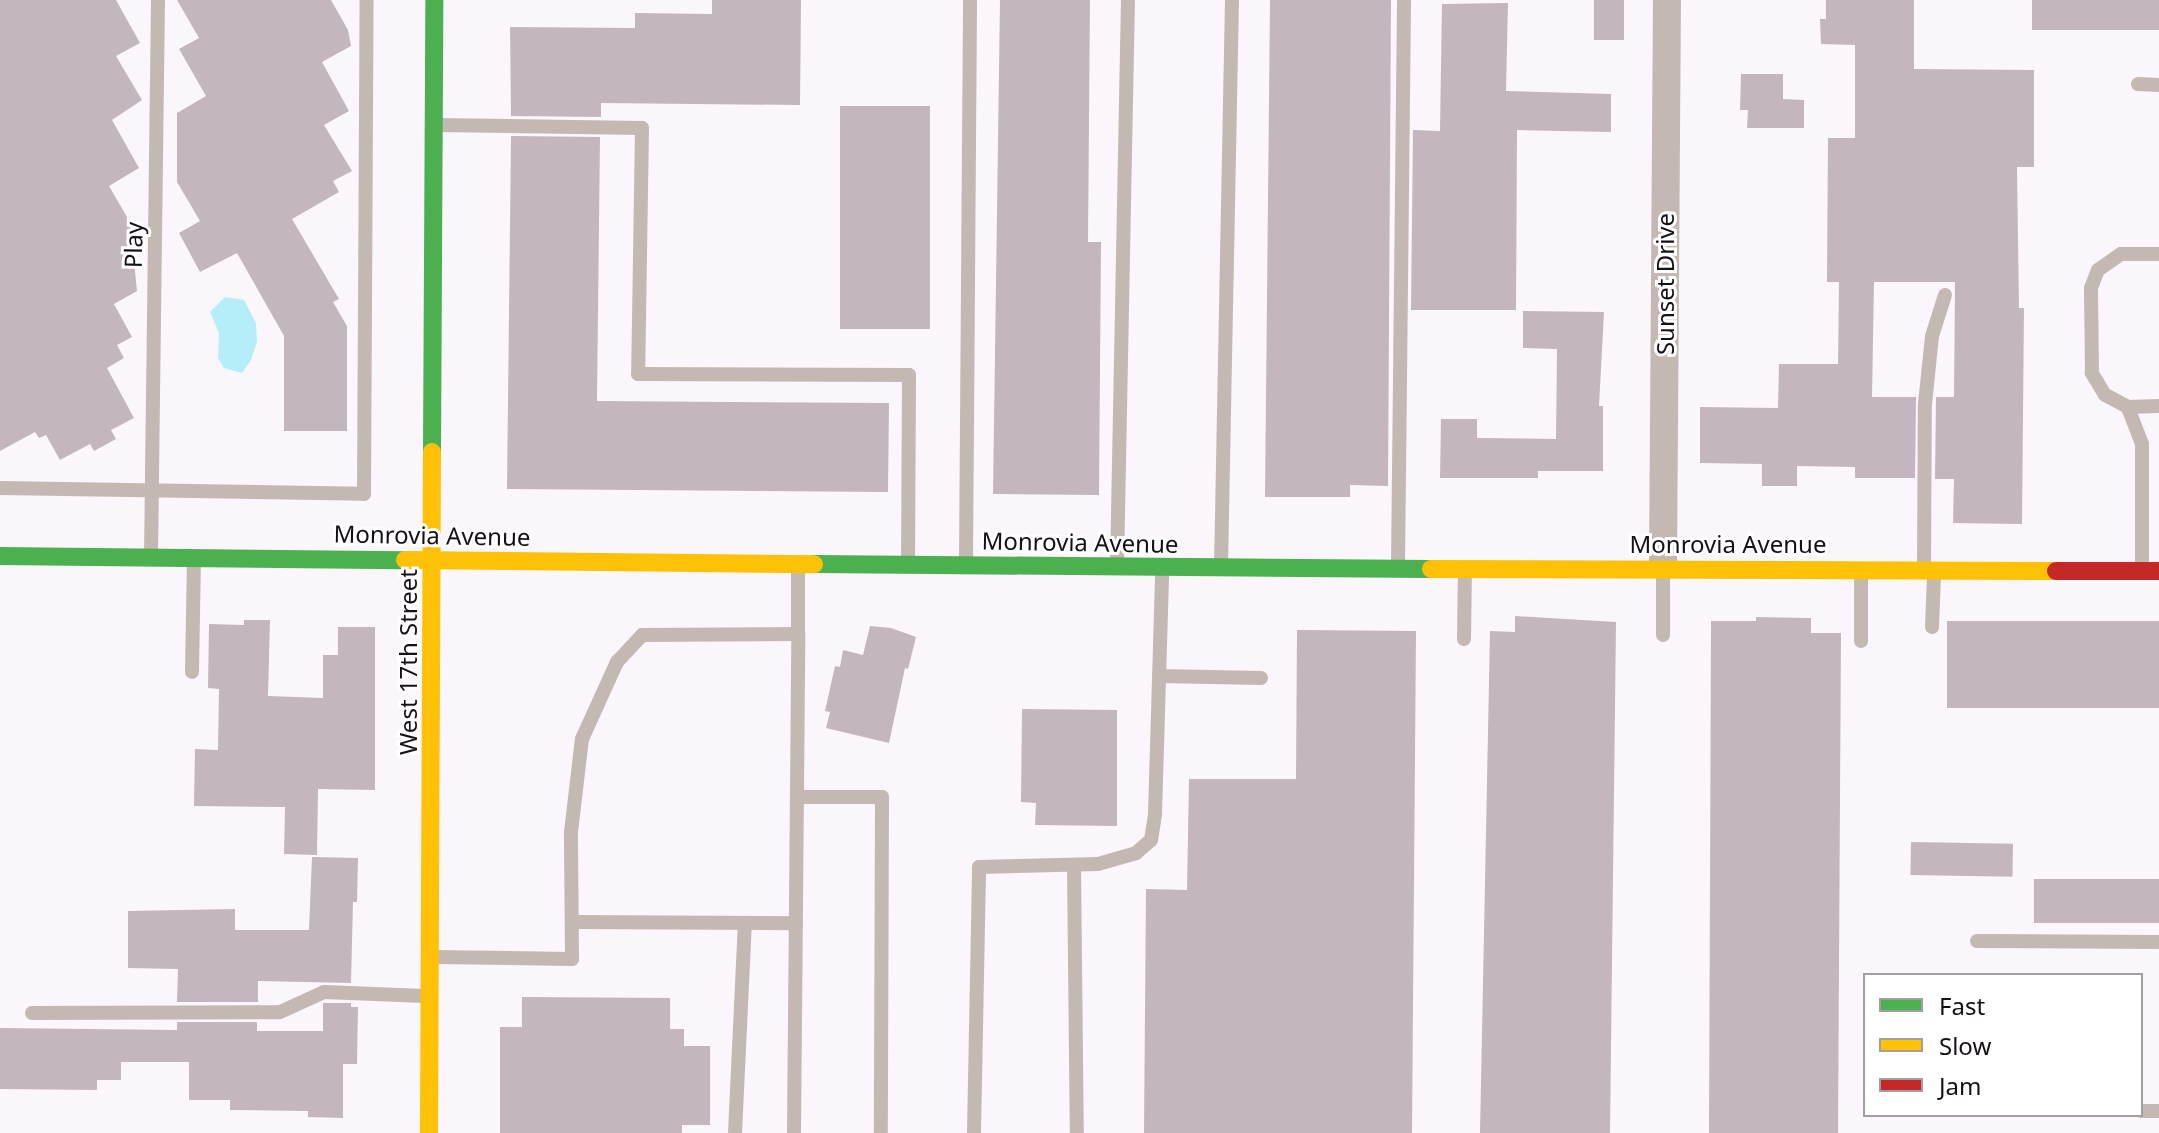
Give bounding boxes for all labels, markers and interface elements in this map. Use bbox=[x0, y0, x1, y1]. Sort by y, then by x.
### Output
street label: Sunset Drive bbox=[1651, 213, 1679, 355]
street label: Play bbox=[118, 222, 148, 268]
street label: Monrovia Avenue bbox=[333, 519, 531, 551]
street label: Monrovia Avenue bbox=[981, 526, 1179, 558]
street label: Monrovia Avenue bbox=[1630, 530, 1826, 558]
street label: West 17th Street bbox=[394, 569, 422, 755]
legend bbox=[1863, 973, 2143, 1117]
text: Fast bbox=[1939, 989, 1985, 1022]
text: Slow bbox=[1939, 1029, 1991, 1062]
text: Jam bbox=[1939, 1069, 1981, 1102]

